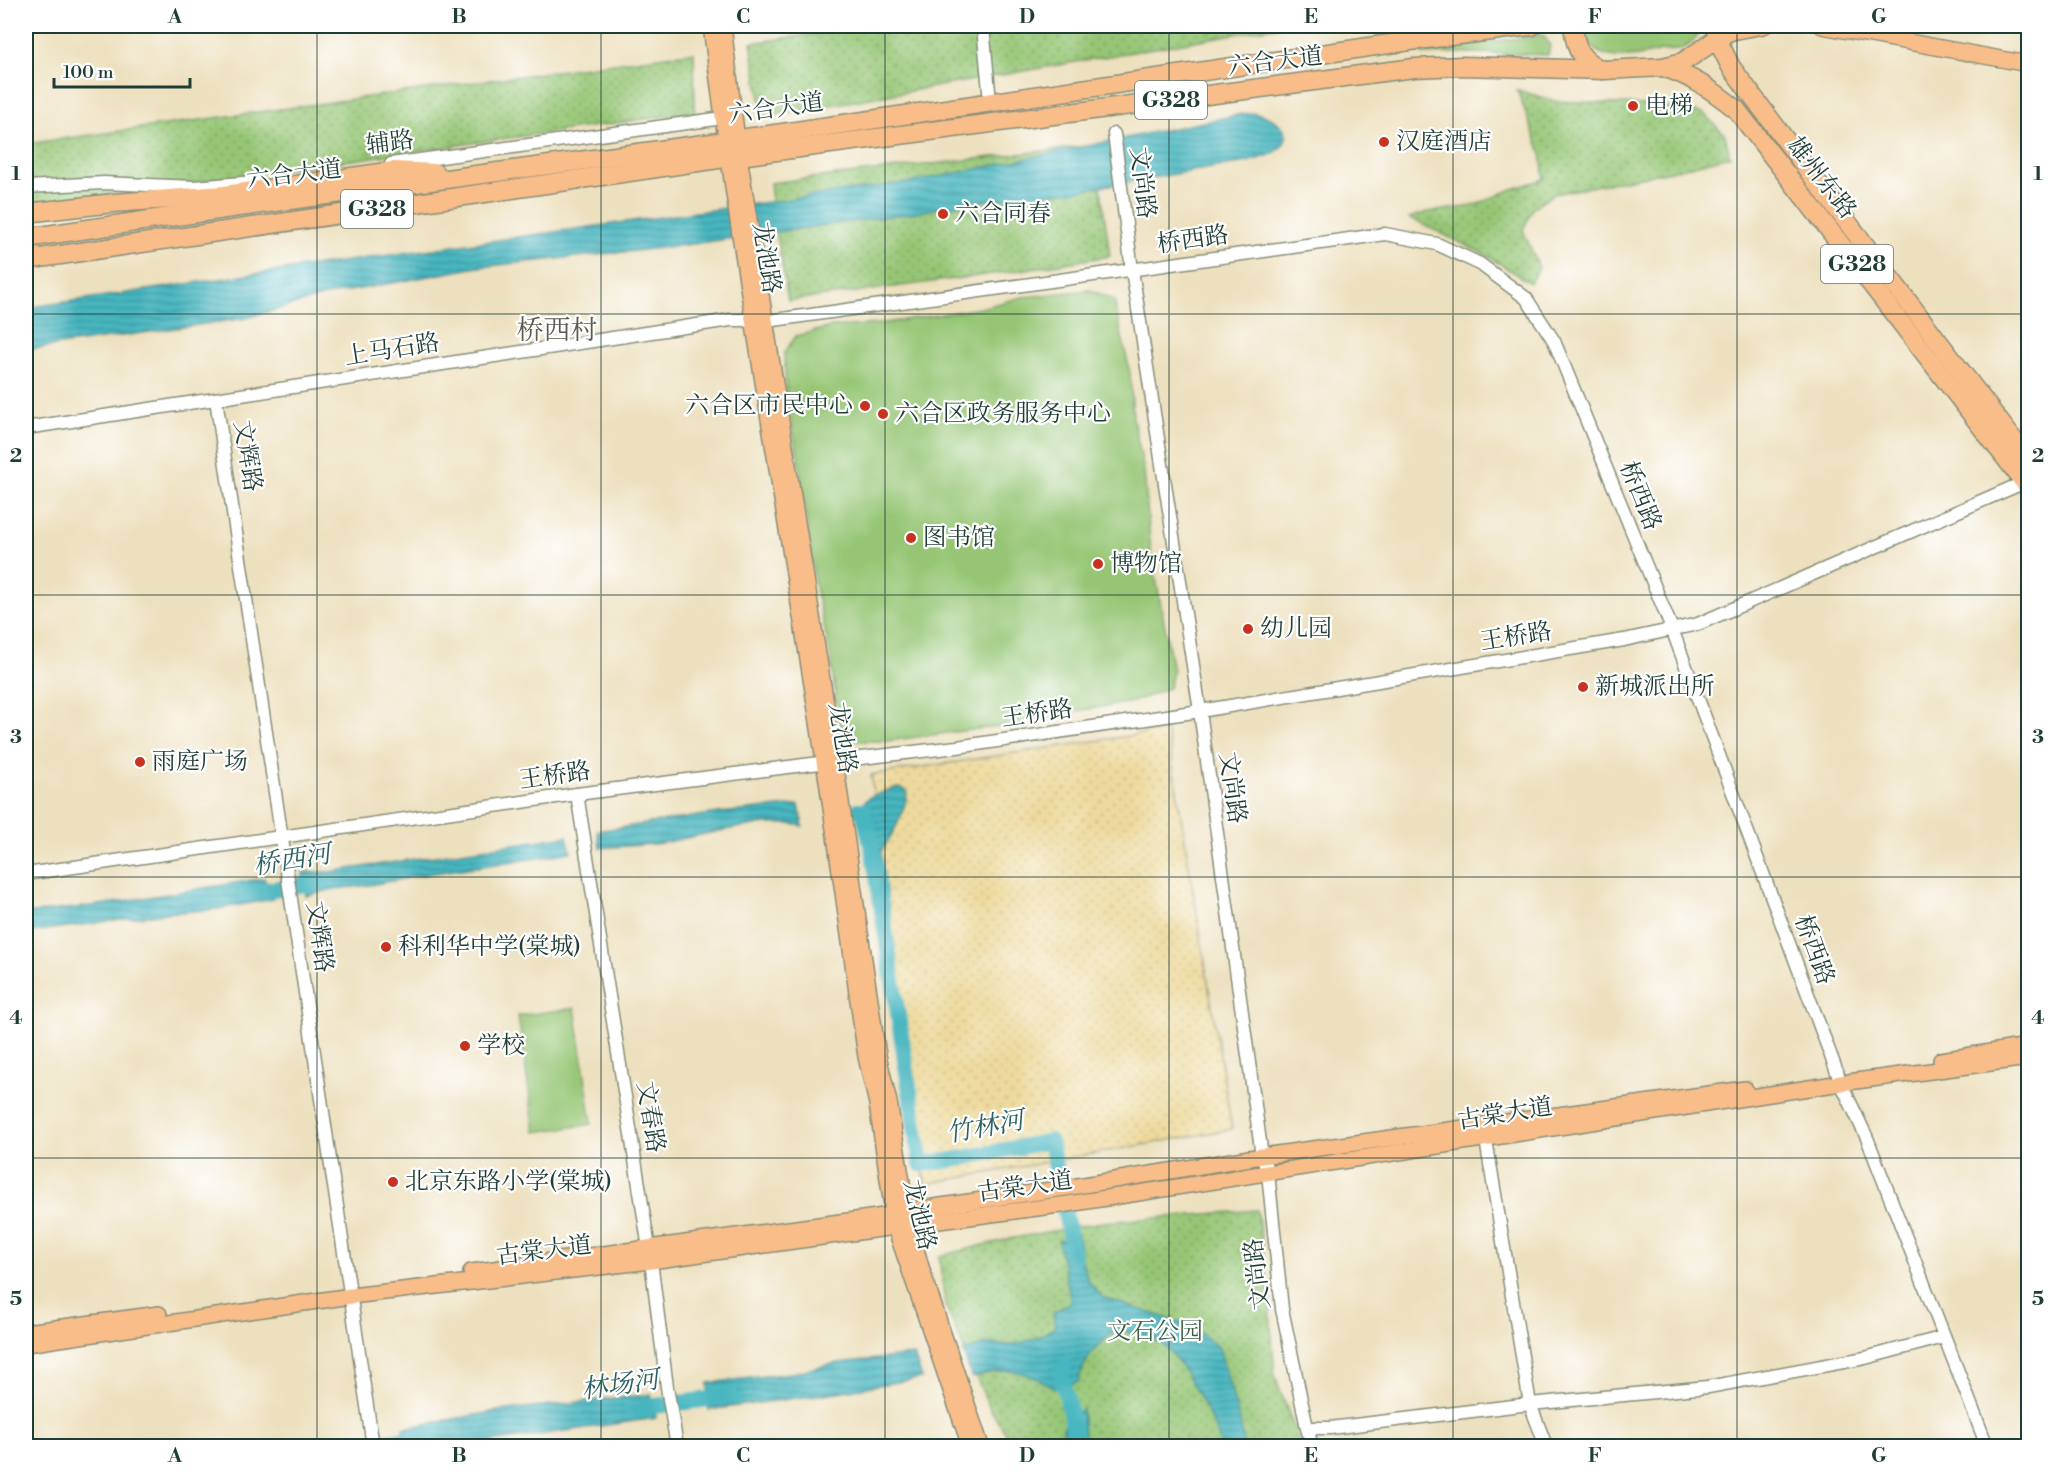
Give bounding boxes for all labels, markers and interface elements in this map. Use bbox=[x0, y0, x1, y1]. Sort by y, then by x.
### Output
text: A bbox=[167, 5, 183, 30]
text: B bbox=[451, 5, 467, 30]
text: C bbox=[736, 5, 750, 30]
text: D bbox=[1019, 5, 1035, 30]
text: E bbox=[1304, 5, 1318, 30]
text: F bbox=[1588, 5, 1602, 30]
text: G bbox=[1871, 5, 1887, 30]
street label: 六合大道 bbox=[1226, 41, 1324, 83]
scale bar bbox=[54, 51, 190, 89]
text: 100 m bbox=[63, 61, 114, 84]
road number: G328 bbox=[1135, 81, 1207, 119]
street label: 六合大道 bbox=[726, 87, 826, 131]
place label: 电梯 bbox=[1645, 91, 1693, 121]
marker: 电梯 bbox=[1626, 99, 1640, 113]
street label: 辅路 bbox=[364, 125, 416, 161]
place label: 汉庭酒店 bbox=[1396, 127, 1492, 157]
street label: 雄州东路 bbox=[1780, 131, 1862, 225]
marker: 汉庭酒店 bbox=[1377, 135, 1391, 149]
street label: 文尚路 bbox=[1123, 145, 1161, 221]
street label: 六合大道 bbox=[245, 154, 343, 196]
text: 1 bbox=[11, 162, 21, 187]
text: 1 bbox=[2033, 162, 2043, 187]
road number: G328 bbox=[341, 190, 413, 228]
place label: 六合同春 bbox=[955, 199, 1051, 229]
marker: 六合同春 bbox=[936, 207, 950, 221]
street label: 龙池路 bbox=[746, 220, 786, 296]
street label: 桥西路 bbox=[1155, 220, 1231, 260]
road number: G328 bbox=[1821, 245, 1893, 283]
district label: 桥西村 bbox=[517, 314, 598, 348]
street label: 上马石路 bbox=[342, 328, 442, 372]
place label: 六合区市民中心 bbox=[685, 391, 853, 421]
marker: 六合区市民中心 bbox=[858, 399, 872, 413]
place label: 六合区政务服务中心 bbox=[895, 399, 1111, 429]
marker: 六合区政务服务中心 bbox=[876, 407, 890, 421]
street label: 文辉路 bbox=[227, 418, 267, 494]
text: 2 bbox=[10, 444, 22, 469]
text: 2 bbox=[2032, 444, 2044, 469]
street label: 桥西路 bbox=[1613, 457, 1667, 535]
place label: 图书馆 bbox=[923, 523, 995, 553]
marker: 图书馆 bbox=[904, 531, 918, 545]
place label: 博物馆 bbox=[1110, 549, 1182, 579]
marker: 博物馆 bbox=[1091, 557, 1105, 571]
place label: 幼儿园 bbox=[1260, 614, 1332, 644]
street label: 王桥路 bbox=[1478, 617, 1554, 657]
marker: 幼儿园 bbox=[1241, 622, 1255, 636]
place label: 新城派出所 bbox=[1595, 672, 1715, 702]
marker: 新城派出所 bbox=[1576, 680, 1590, 694]
street label: 王桥路 bbox=[999, 694, 1075, 734]
street label: 龙池路 bbox=[822, 700, 862, 776]
text: 3 bbox=[10, 725, 22, 750]
text: 3 bbox=[2032, 725, 2044, 750]
place label: 雨庭广场 bbox=[152, 747, 248, 777]
street label: 文尚路 bbox=[1212, 750, 1252, 826]
marker: 雨庭广场 bbox=[133, 755, 147, 769]
street label: 王桥路 bbox=[517, 756, 593, 796]
water label: 桥西河 bbox=[251, 837, 337, 882]
street label: 文辉路 bbox=[299, 899, 339, 975]
street label: 桥西路 bbox=[1788, 911, 1840, 989]
place label: 科利华中学(棠城) bbox=[398, 932, 581, 962]
marker: 科利华中学(棠城) bbox=[379, 940, 393, 954]
text: 4 bbox=[9, 1006, 23, 1031]
text: 4 bbox=[2031, 1006, 2045, 1031]
place label: 学校 bbox=[477, 1031, 525, 1061]
marker: 学校 bbox=[458, 1039, 472, 1053]
street label: 文春路 bbox=[630, 1079, 670, 1155]
street label: 古棠大道 bbox=[1455, 1092, 1555, 1136]
water label: 竹林河 bbox=[944, 1104, 1030, 1150]
street label: 古棠大道 bbox=[975, 1165, 1075, 1209]
place label: 北京东路小学(棠城) bbox=[405, 1167, 612, 1197]
marker: 北京东路小学(棠城) bbox=[386, 1175, 400, 1189]
street label: 龙池路 bbox=[896, 1177, 942, 1253]
street label: 古棠大道 bbox=[495, 1230, 593, 1272]
street label: 文尚路 bbox=[1239, 1236, 1277, 1312]
text: 5 bbox=[10, 1287, 22, 1312]
text: 5 bbox=[2032, 1287, 2044, 1312]
park label: 文石公园 bbox=[1107, 1317, 1203, 1347]
water label: 林场河 bbox=[579, 1363, 665, 1406]
text: A bbox=[167, 1444, 183, 1469]
text: B bbox=[451, 1444, 467, 1469]
text: C bbox=[736, 1444, 750, 1469]
text: D bbox=[1019, 1444, 1035, 1469]
text: E bbox=[1304, 1444, 1318, 1469]
text: F bbox=[1588, 1444, 1602, 1469]
text: G bbox=[1871, 1444, 1887, 1469]

